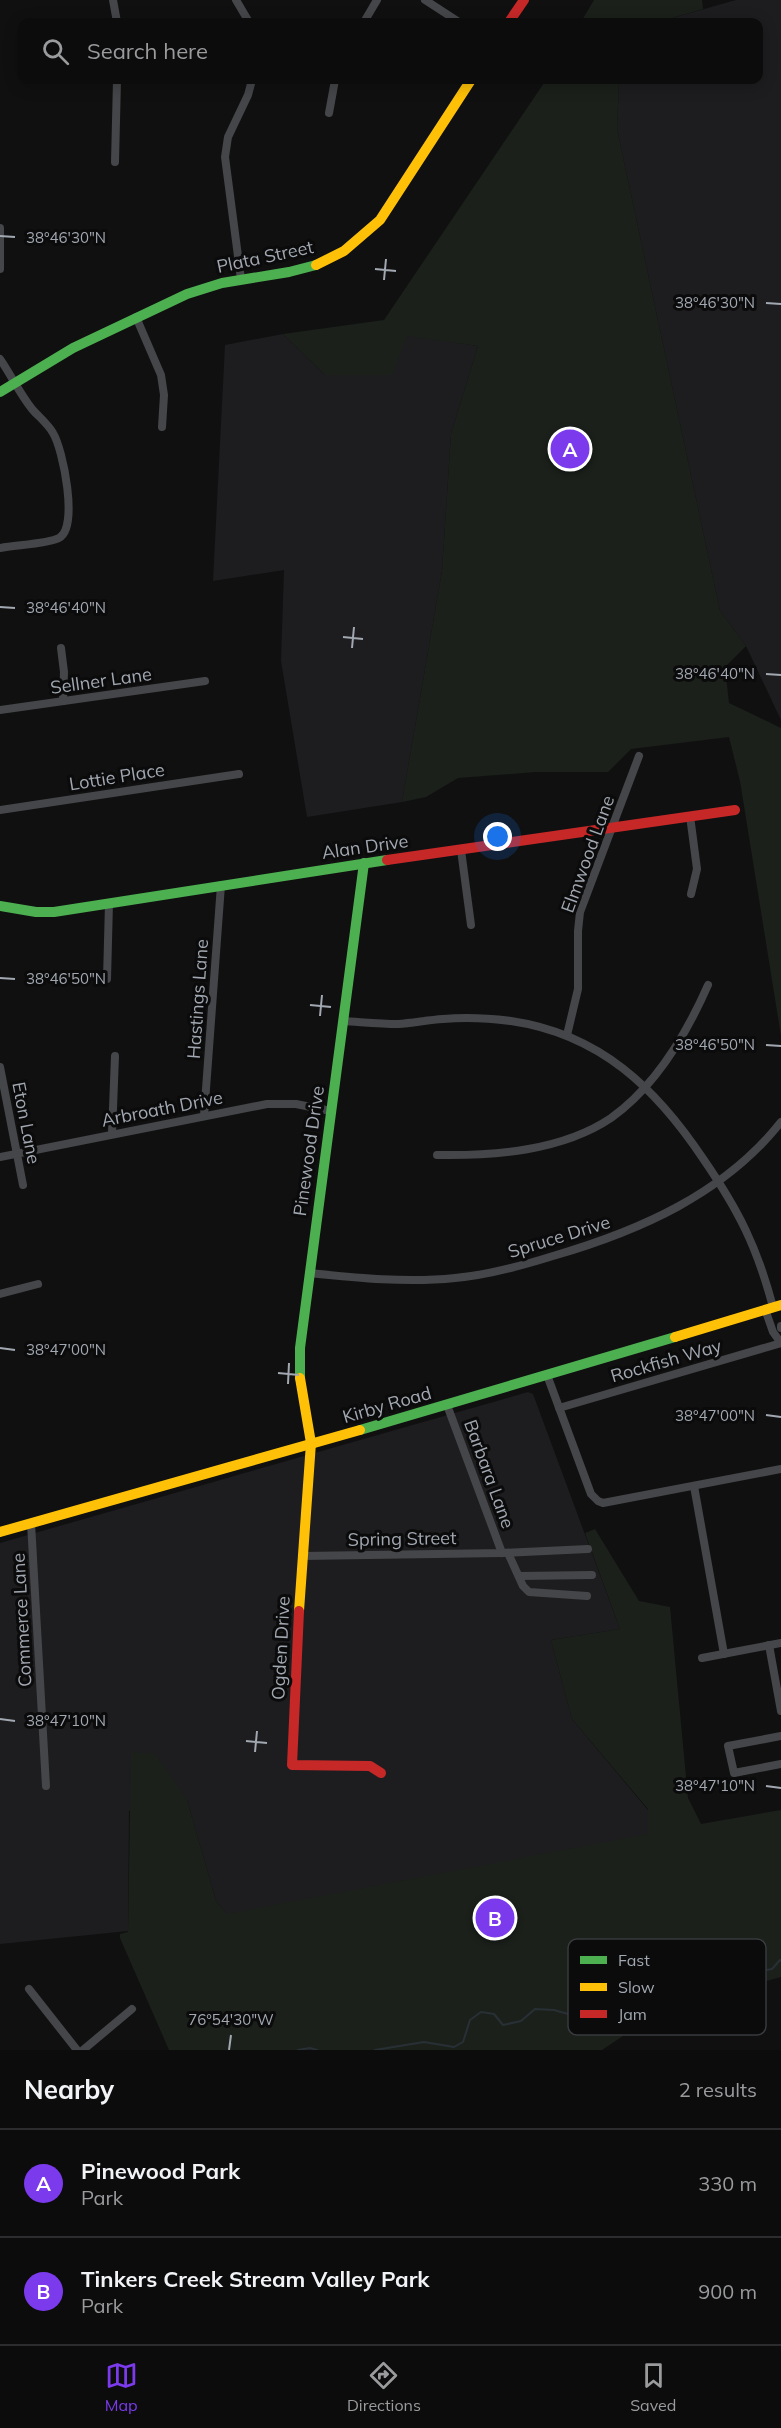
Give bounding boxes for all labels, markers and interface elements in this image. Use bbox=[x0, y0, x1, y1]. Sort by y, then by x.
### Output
search box bbox=[18, 18, 763, 84]
icon: search bbox=[39, 35, 72, 68]
text: Search here bbox=[87, 37, 208, 65]
text: 38°46'30"N bbox=[26, 228, 106, 247]
street label: Plata Street bbox=[214, 235, 315, 278]
text: 38°46'30"N bbox=[675, 293, 755, 312]
pin: A bbox=[550, 426, 590, 472]
text: 38°46'40"N bbox=[26, 598, 106, 617]
street label: Sellner Lane bbox=[49, 662, 153, 699]
text: 38°46'40"N bbox=[675, 664, 755, 683]
street label: Lottie Place bbox=[68, 758, 166, 795]
street label: Elmwood Lane bbox=[556, 792, 619, 916]
your location bbox=[483, 822, 512, 851]
street label: Alan Drive bbox=[320, 829, 410, 864]
street label: Hastings Lane bbox=[182, 938, 213, 1060]
text: 38°46'50"N bbox=[26, 969, 106, 988]
text: 38°46'50"N bbox=[675, 1035, 755, 1054]
street label: Eton Lane bbox=[7, 1080, 46, 1166]
street label: Pinewood Drive bbox=[288, 1084, 329, 1218]
street label: Arbroath Drive bbox=[99, 1085, 225, 1132]
street label: Spruce Drive bbox=[505, 1210, 613, 1263]
street label: Rockfish Way bbox=[608, 1334, 724, 1387]
text: 38°47'00"N bbox=[26, 1340, 106, 1359]
street label: Kirby Road bbox=[340, 1381, 434, 1428]
text: 38°47'00"N bbox=[675, 1406, 755, 1425]
street label: Barbara Lane bbox=[459, 1416, 520, 1531]
street label: Spring Street bbox=[347, 1526, 457, 1551]
street label: Commerce Lane bbox=[7, 1553, 36, 1688]
street label: Ogden Drive bbox=[266, 1595, 295, 1701]
text: 38°47'10"N bbox=[26, 1711, 106, 1730]
text: 38°47'10"N bbox=[675, 1776, 755, 1795]
pin: B bbox=[476, 1896, 514, 1940]
legend bbox=[568, 1939, 766, 2035]
text: Fast bbox=[618, 1950, 650, 1970]
text: Slow bbox=[618, 1977, 655, 1997]
text: Jam bbox=[618, 2004, 647, 2024]
text: 76°54'30"W bbox=[188, 2010, 274, 2029]
text: Nearby bbox=[24, 2073, 114, 2106]
text: 2 results bbox=[679, 2077, 757, 2102]
text: Pinewood Park bbox=[81, 2157, 240, 2185]
text: A bbox=[36, 2171, 51, 2196]
text: 330 m bbox=[698, 2171, 757, 2196]
text: Park bbox=[81, 2185, 123, 2210]
text: Tinkers Creek Stream Valley Park bbox=[81, 2265, 430, 2293]
text: B bbox=[37, 2279, 50, 2304]
text: 900 m bbox=[698, 2279, 757, 2304]
text: Park bbox=[81, 2293, 123, 2318]
tab: Map bbox=[105, 2359, 138, 2415]
tab: Directions bbox=[347, 2359, 421, 2415]
tab: Saved bbox=[630, 2359, 676, 2415]

